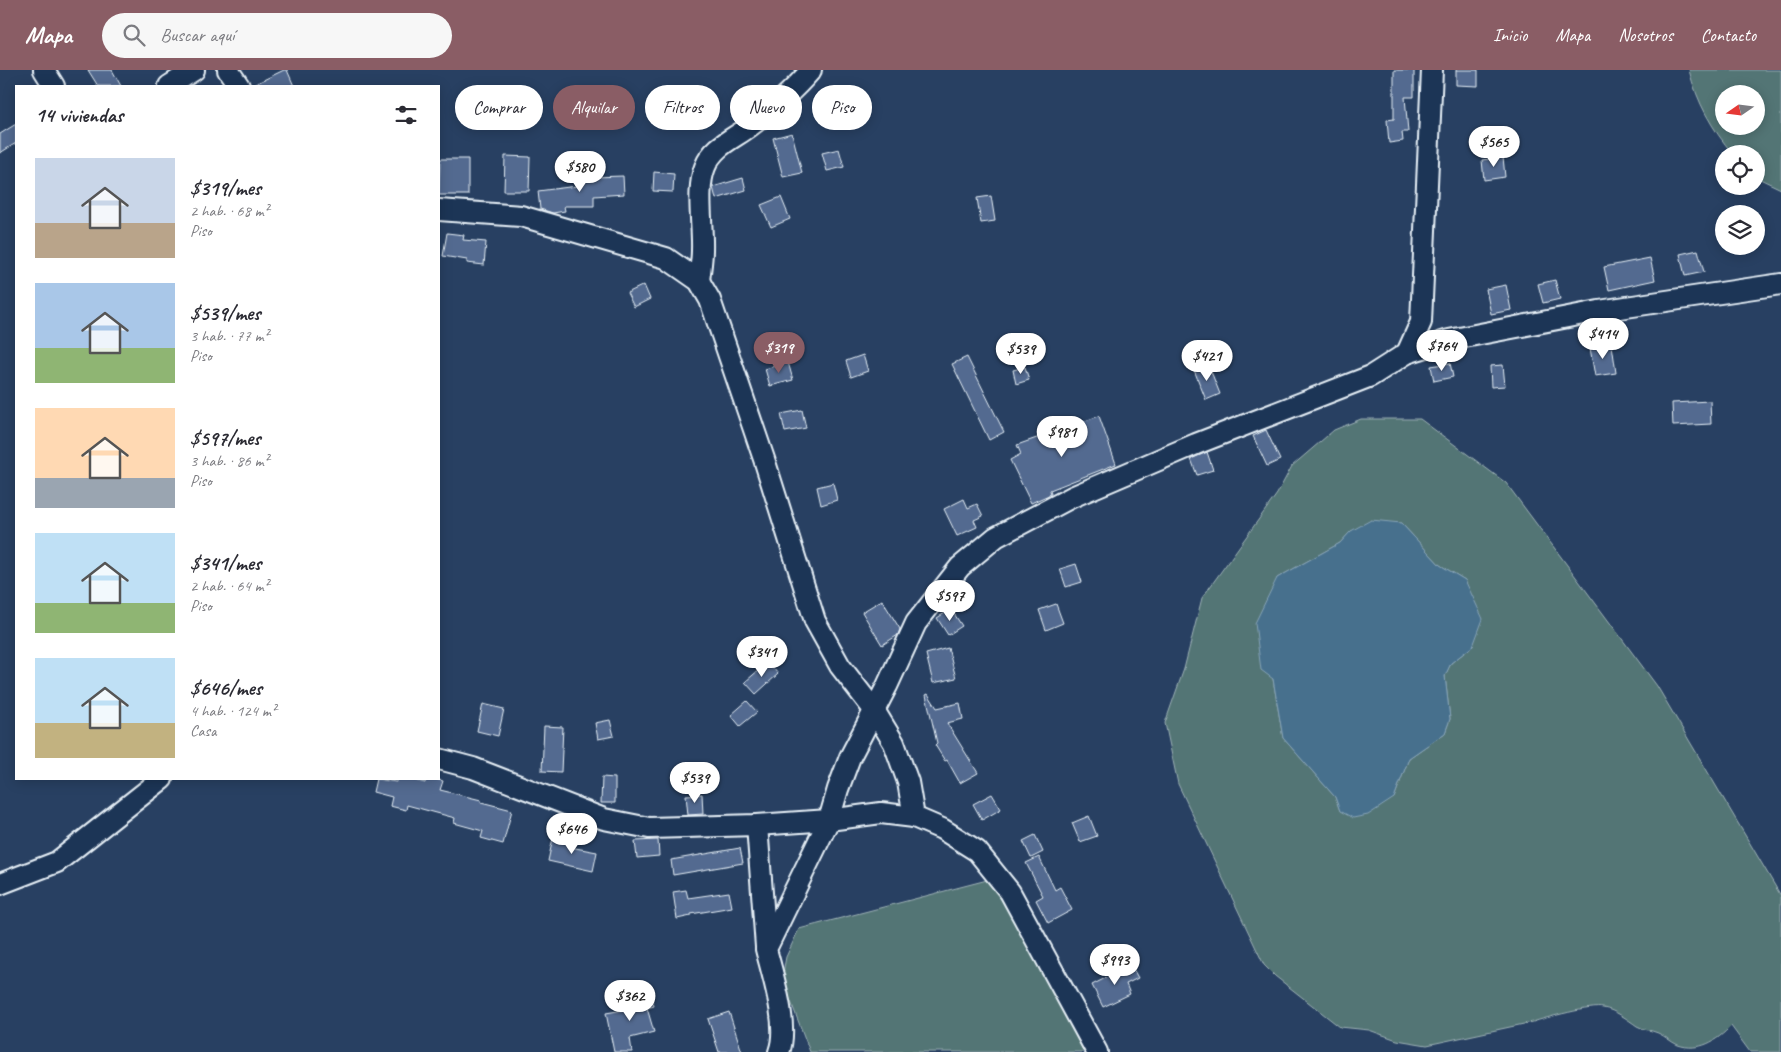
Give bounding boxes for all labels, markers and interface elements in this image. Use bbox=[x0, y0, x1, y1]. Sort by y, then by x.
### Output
search box bbox=[102, 13, 452, 58]
text: Mapa bbox=[25, 20, 72, 50]
icon: search bbox=[120, 21, 148, 49]
text: Buscar aquí bbox=[160, 23, 235, 47]
text: Inicio bbox=[1493, 24, 1527, 46]
text: Mapa bbox=[1555, 24, 1590, 46]
text: Nosotros bbox=[1618, 24, 1673, 46]
text: Contacto bbox=[1701, 24, 1756, 46]
chip: Comprar bbox=[455, 85, 543, 130]
chip: Alquilar bbox=[553, 85, 635, 130]
chip: Filtros bbox=[645, 85, 720, 130]
chip: Nuevo bbox=[730, 85, 802, 130]
chip: Piso bbox=[812, 85, 872, 130]
north arrow bbox=[1715, 85, 1765, 135]
map controls bbox=[1715, 85, 1765, 255]
icon: filters bbox=[392, 101, 420, 129]
text: 14 viviendas bbox=[35, 102, 123, 128]
pin: $565 bbox=[1464, 126, 1524, 168]
text: $565 bbox=[1480, 132, 1508, 152]
button: locate bbox=[1715, 145, 1765, 195]
pin: $580 bbox=[550, 150, 610, 193]
text: $580 bbox=[566, 157, 594, 177]
text: $319/mes bbox=[190, 175, 261, 201]
icon: home bbox=[75, 178, 135, 238]
text: 2 hab. · 68 m² bbox=[190, 201, 269, 221]
button: layers bbox=[1715, 205, 1765, 255]
text: Piso bbox=[190, 221, 212, 241]
text: $539/mes bbox=[190, 300, 260, 326]
icon: home bbox=[75, 303, 135, 363]
pin: $414 bbox=[1573, 318, 1633, 360]
text: $414 bbox=[1589, 324, 1617, 344]
text: 3 hab. · 77 m² bbox=[190, 326, 269, 346]
pin: $764 bbox=[1412, 330, 1472, 372]
pin: $319 bbox=[749, 332, 809, 374]
pin: $539 bbox=[991, 332, 1051, 375]
text: $764 bbox=[1427, 336, 1457, 356]
text: $319 bbox=[765, 338, 793, 358]
text: $539 bbox=[1007, 339, 1035, 359]
pin: $421 bbox=[1177, 340, 1237, 382]
text: Piso bbox=[190, 346, 212, 366]
text: $421 bbox=[1193, 346, 1221, 366]
pin: $981 bbox=[1032, 416, 1092, 458]
text: $981 bbox=[1048, 422, 1076, 442]
text: $597/mes bbox=[190, 425, 260, 451]
icon: home bbox=[75, 428, 135, 488]
text: 3 hab. · 86 m² bbox=[190, 451, 269, 471]
text: Piso bbox=[190, 471, 212, 491]
text: $341/mes bbox=[190, 550, 261, 576]
icon: home bbox=[75, 553, 135, 613]
text: 2 hab. · 64 m² bbox=[190, 576, 269, 596]
pin: $597 bbox=[920, 580, 980, 622]
text: $597 bbox=[936, 586, 964, 606]
text: Piso bbox=[190, 596, 212, 616]
pin: $341 bbox=[732, 636, 792, 678]
text: $341 bbox=[748, 642, 776, 662]
text: $646/mes bbox=[190, 675, 262, 701]
icon: home bbox=[75, 678, 135, 738]
text: 4 hab. · 124 m² bbox=[190, 701, 276, 721]
text: Casa bbox=[190, 721, 216, 741]
pin: $539 bbox=[665, 762, 725, 804]
text: $539 bbox=[681, 768, 709, 788]
pin: $646 bbox=[542, 812, 602, 855]
text: $646 bbox=[557, 819, 587, 839]
pin: $993 bbox=[1085, 944, 1145, 986]
text: $993 bbox=[1101, 950, 1129, 970]
pin: $362 bbox=[600, 980, 660, 1022]
text: $362 bbox=[615, 986, 645, 1006]

